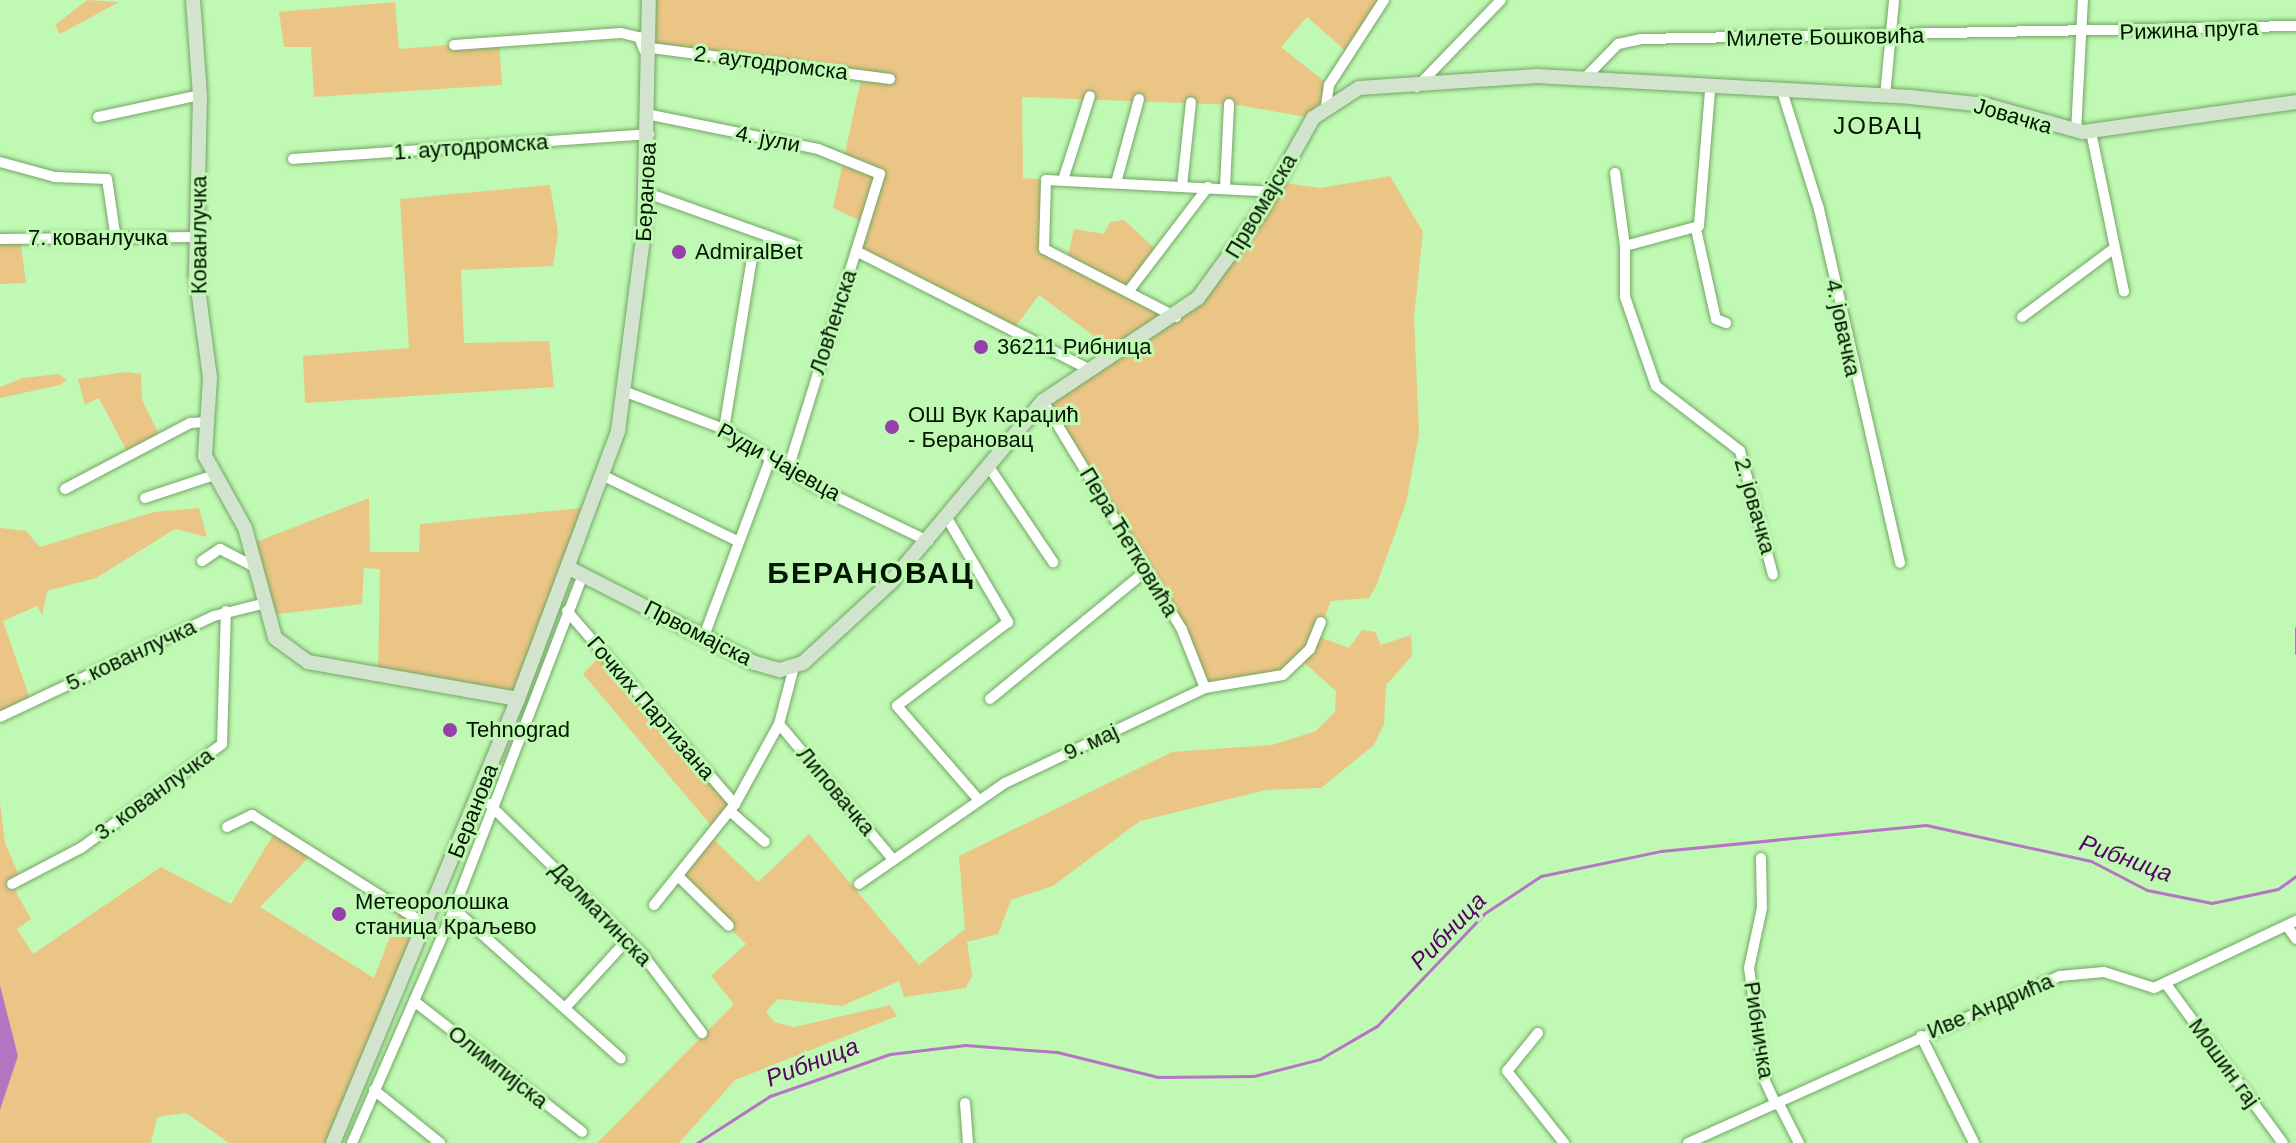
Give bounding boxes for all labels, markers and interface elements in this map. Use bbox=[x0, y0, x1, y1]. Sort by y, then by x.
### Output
street label: Рижина пруга bbox=[2119, 14, 2259, 46]
street label: Милете Бошковића bbox=[1726, 22, 1924, 52]
street label: 2. аутодромска bbox=[693, 40, 849, 86]
street label: Јовачка bbox=[1971, 92, 2055, 140]
district label: ЈОВАЦ bbox=[1833, 112, 1923, 140]
street label: 4. јули bbox=[734, 120, 802, 158]
street label: 1. аутодромска bbox=[393, 128, 549, 166]
street label: Беранова bbox=[630, 142, 662, 242]
street label: Првомајска bbox=[1219, 149, 1303, 263]
street label: Кованлучка bbox=[186, 176, 212, 294]
street label: 7. кованлучка bbox=[28, 225, 168, 251]
place label: AdmiralBet bbox=[695, 239, 803, 265]
marker: AdmiralBet bbox=[670, 243, 688, 261]
street label: Ловћенска bbox=[804, 266, 862, 378]
street label: 4. јовачка bbox=[1820, 277, 1866, 379]
place label: 36211 Рибница bbox=[997, 334, 1151, 360]
marker: 36211 Рибница bbox=[972, 338, 990, 356]
place label: ОШ Вук Караџић - Берановац bbox=[908, 401, 1079, 452]
street label: Руди Чајевца bbox=[713, 417, 845, 507]
marker: ОШ Вук Караџић - Берановац bbox=[883, 418, 901, 436]
street label: 2. јовачка bbox=[1729, 455, 1781, 557]
street label: Пера Ћетковића bbox=[1074, 463, 1184, 621]
district label: БЕРАНОВАЦ bbox=[767, 555, 975, 591]
street label: Првомајска bbox=[640, 595, 756, 671]
street label: 5. кованлучка bbox=[62, 613, 200, 697]
street label: Гочких Партизана bbox=[581, 631, 721, 785]
place label: Tehnograd bbox=[466, 717, 570, 743]
street label: 9. мај bbox=[1060, 718, 1122, 766]
marker: Tehnograd bbox=[441, 721, 459, 739]
street label: Липовачка bbox=[791, 741, 881, 841]
street label: 3. кованлучка bbox=[90, 742, 218, 846]
street label: Беранова bbox=[442, 760, 504, 862]
water label: Рибница bbox=[2076, 828, 2176, 888]
street label: Далматинска bbox=[545, 856, 657, 972]
water label: Рибница bbox=[1404, 886, 1492, 976]
place label: Метеоролошка станица Краљево bbox=[355, 888, 537, 940]
marker: Метеоролошка станица Краљево bbox=[330, 905, 348, 923]
street label: Иве Андрића bbox=[1923, 968, 2057, 1044]
street label: Рибничка bbox=[1738, 980, 1780, 1080]
street label: Мошин гај bbox=[2183, 1013, 2265, 1113]
street label: Олимпијска bbox=[443, 1020, 553, 1114]
water label: Рибница bbox=[762, 1031, 862, 1093]

